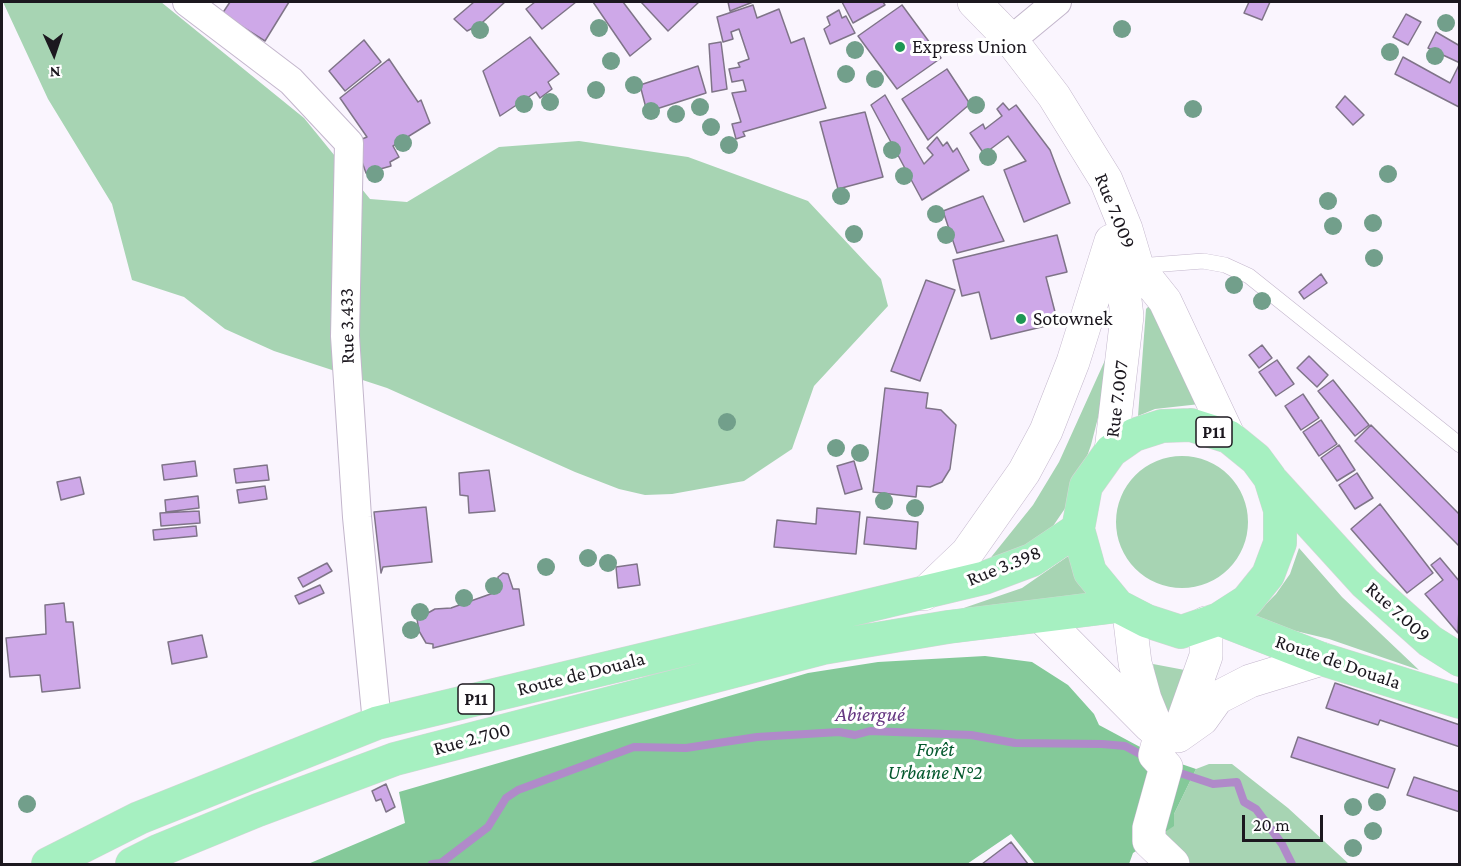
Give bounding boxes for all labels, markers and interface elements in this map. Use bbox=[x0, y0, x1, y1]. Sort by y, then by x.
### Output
north arrow bbox=[24, 24, 84, 84]
place label: Express Union bbox=[912, 35, 1027, 59]
marker: Express Union bbox=[893, 40, 907, 54]
text: N bbox=[49, 64, 61, 81]
street label: Rue 7.009 bbox=[1089, 170, 1141, 252]
street label: Rue 3.433 bbox=[334, 288, 360, 364]
place label: Sotownek bbox=[1033, 307, 1112, 331]
marker: Sotownek bbox=[1014, 312, 1028, 326]
street label: Rue 7.007 bbox=[1100, 359, 1134, 439]
road number: P11 bbox=[1196, 417, 1232, 447]
street label: Rue 3.398 bbox=[963, 540, 1045, 592]
street label: Rue 7.009 bbox=[1361, 577, 1435, 647]
street label: Route de Douala bbox=[1272, 629, 1404, 695]
street label: Route de Douala bbox=[515, 647, 647, 701]
road number: P11 bbox=[458, 684, 494, 714]
water label: Abiergué bbox=[835, 702, 905, 728]
street label: Rue 2.700 bbox=[431, 717, 513, 761]
park label: Forêt Urbaine N°2 bbox=[888, 738, 982, 785]
scale bar bbox=[1245, 803, 1326, 841]
text: 20 m bbox=[1253, 815, 1290, 835]

